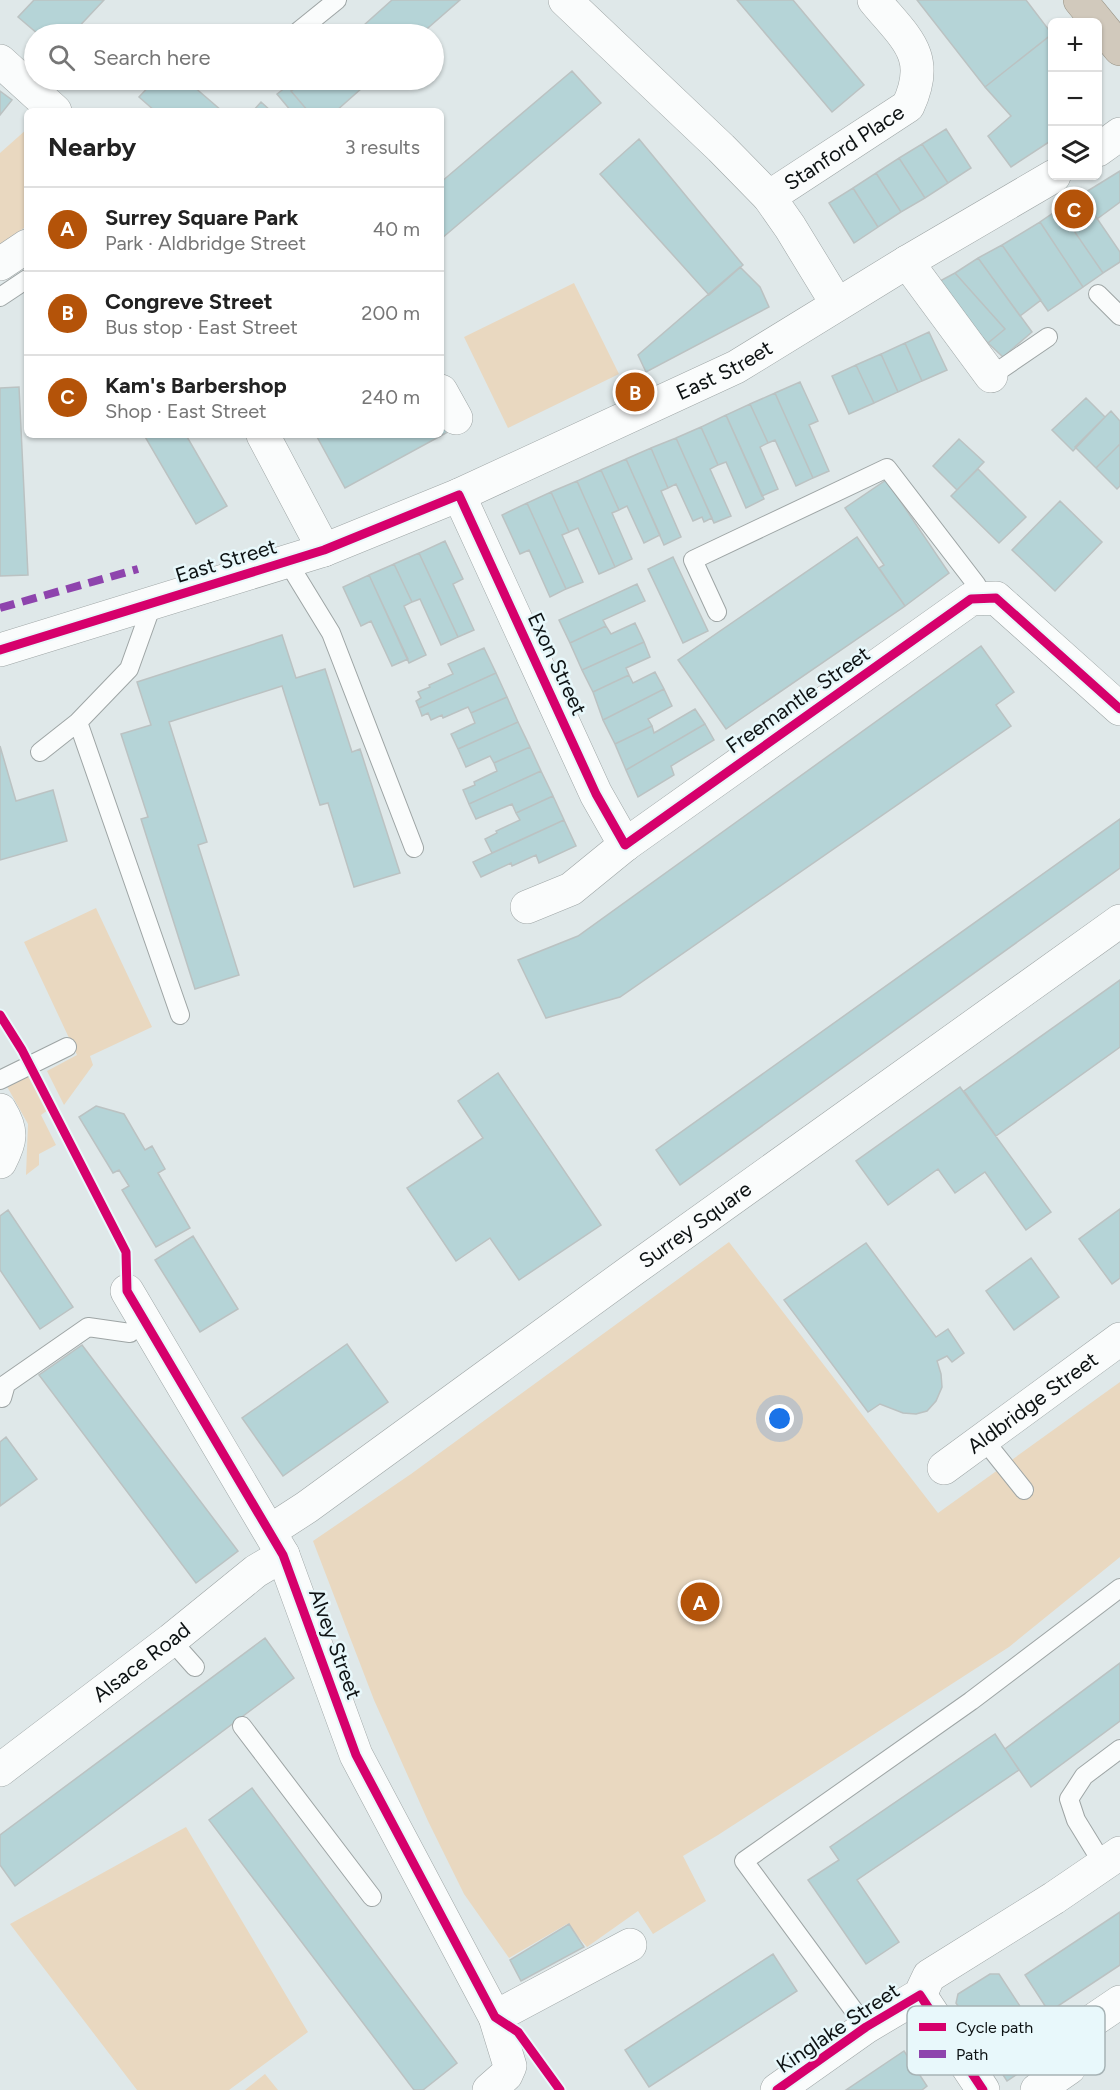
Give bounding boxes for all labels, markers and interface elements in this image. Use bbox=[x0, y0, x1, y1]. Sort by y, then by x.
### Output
map controls bbox=[1048, 18, 1102, 180]
button: + bbox=[1048, 18, 1102, 72]
search box bbox=[24, 24, 444, 90]
icon: search bbox=[45, 41, 78, 74]
text: Search here bbox=[93, 44, 211, 71]
button: − bbox=[1048, 72, 1102, 126]
street label: Stanford Place bbox=[779, 99, 909, 196]
button: layers bbox=[1048, 126, 1102, 180]
text: Nearby bbox=[48, 131, 136, 163]
text: 3 results bbox=[345, 135, 420, 159]
pin: C bbox=[1054, 186, 1094, 232]
text: Surrey Square Park bbox=[105, 204, 298, 231]
text: A bbox=[60, 217, 75, 241]
text: 40 m bbox=[373, 217, 420, 241]
text: Park · Aldbridge Street bbox=[105, 231, 306, 255]
text: Congreve Street bbox=[105, 288, 273, 315]
text: B bbox=[61, 301, 74, 325]
text: 200 m bbox=[361, 301, 420, 325]
text: Bus stop · East Street bbox=[105, 315, 298, 339]
street label: East Street bbox=[672, 335, 777, 405]
pin: B bbox=[616, 370, 654, 414]
text: Kam's Barbershop bbox=[105, 372, 287, 399]
text: C bbox=[60, 385, 75, 409]
text: 240 m bbox=[362, 385, 420, 409]
text: Shop · East Street bbox=[105, 399, 267, 423]
street label: East Street bbox=[172, 533, 280, 588]
street label: Exon Street bbox=[523, 609, 592, 719]
street label: Freemantle Street bbox=[721, 641, 874, 758]
street label: Surrey Square bbox=[634, 1176, 756, 1273]
street label: Aldbridge Street bbox=[962, 1346, 1103, 1459]
your location bbox=[765, 1404, 794, 1433]
pin: A bbox=[680, 1580, 720, 1624]
street label: Alvey Street bbox=[304, 1585, 367, 1703]
street label: Alsace Road bbox=[88, 1617, 195, 1707]
street label: Kinglake Street bbox=[772, 1977, 904, 2078]
legend bbox=[907, 2006, 1105, 2075]
text: Cycle path bbox=[956, 2018, 1033, 2037]
text: Path bbox=[956, 2045, 988, 2064]

